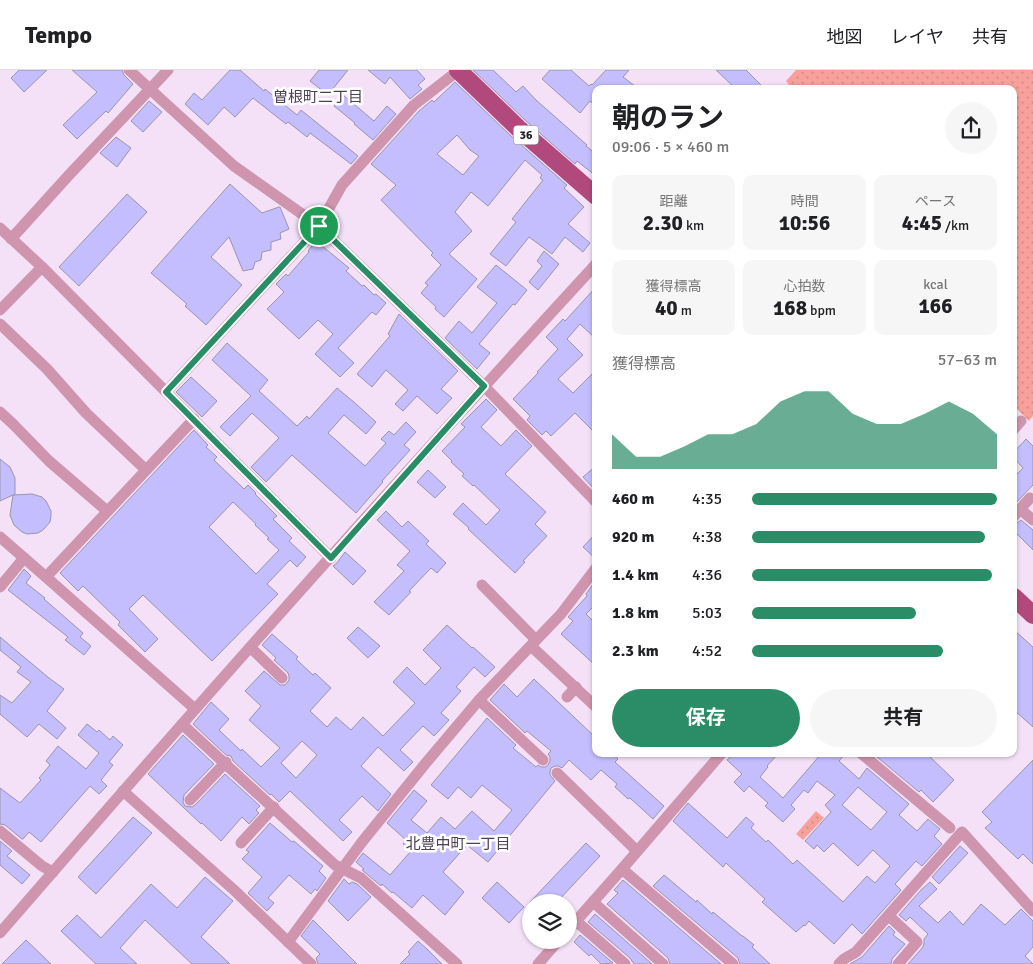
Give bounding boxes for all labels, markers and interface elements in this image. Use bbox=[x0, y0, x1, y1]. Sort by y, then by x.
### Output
text: Tempo bbox=[25, 20, 92, 50]
text: 地図 bbox=[827, 26, 863, 48]
text: レイヤ bbox=[891, 26, 944, 48]
text: 共有 bbox=[972, 26, 1008, 48]
district label: 曽根町二丁目 bbox=[273, 88, 363, 106]
text: 朝のラン bbox=[612, 101, 724, 135]
button: share bbox=[945, 102, 997, 154]
road number: 36 bbox=[514, 126, 538, 144]
text: 09:06 · 5 × 460 m bbox=[612, 137, 729, 157]
text: 距離 bbox=[660, 193, 688, 210]
text: 時間 bbox=[791, 193, 819, 210]
text: ペース bbox=[915, 193, 956, 210]
pin bbox=[298, 205, 340, 247]
text: 2.30 bbox=[643, 210, 683, 236]
text: 10:56 bbox=[779, 210, 830, 236]
text: 4:45 bbox=[902, 210, 942, 236]
icon: arrive bbox=[305, 212, 333, 240]
text: km bbox=[683, 217, 704, 234]
text: /km bbox=[942, 217, 969, 234]
text: kcal bbox=[923, 276, 948, 293]
text: 獲得標高 bbox=[646, 278, 702, 295]
text: 心拍数 bbox=[784, 278, 826, 295]
text: 166 bbox=[918, 293, 953, 319]
text: 40 bbox=[655, 295, 678, 321]
text: 168 bbox=[773, 295, 807, 321]
text: m bbox=[678, 302, 692, 319]
text: bpm bbox=[807, 302, 836, 319]
text: 57–63 m bbox=[938, 350, 997, 370]
text: 獲得標高 bbox=[612, 354, 676, 374]
text: 460 m bbox=[612, 489, 654, 509]
text: 4:35 bbox=[692, 489, 722, 509]
text: 920 m bbox=[612, 527, 654, 547]
text: 4:38 bbox=[692, 527, 722, 547]
text: 1.4 km bbox=[612, 565, 659, 585]
text: 4:36 bbox=[692, 565, 722, 585]
text: 1.8 km bbox=[612, 603, 659, 623]
text: 5:03 bbox=[692, 603, 722, 623]
text: 2.3 km bbox=[612, 641, 659, 661]
text: 4:52 bbox=[692, 641, 722, 661]
button: 保存 bbox=[612, 689, 800, 747]
button: 共有 bbox=[810, 689, 997, 747]
district label: 北豊中町一丁目 bbox=[405, 835, 511, 853]
map controls bbox=[522, 894, 577, 949]
button: layers bbox=[522, 894, 577, 949]

